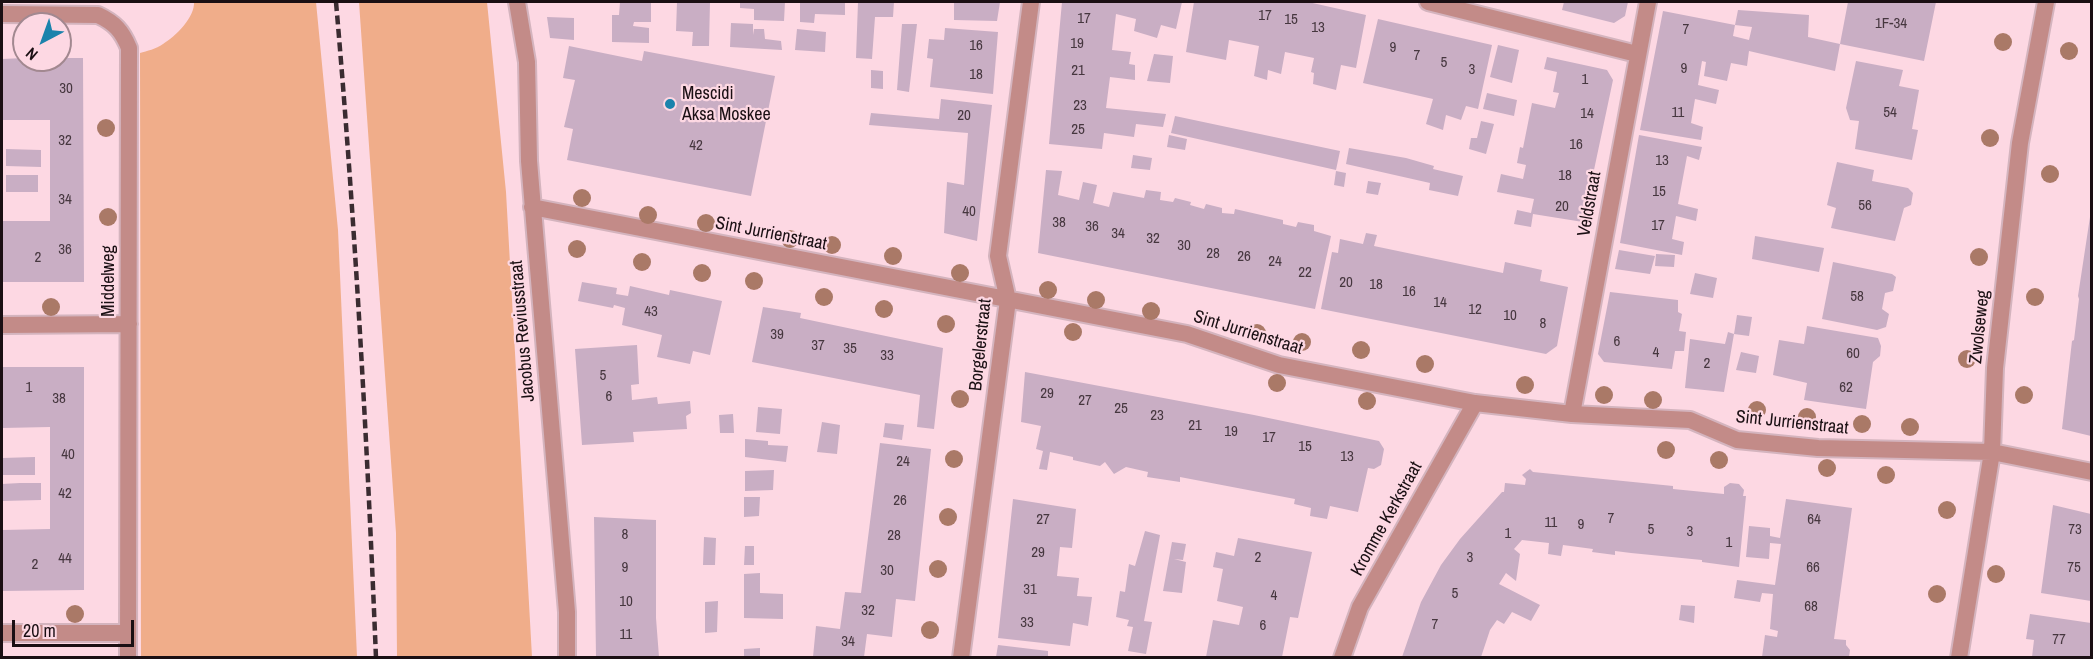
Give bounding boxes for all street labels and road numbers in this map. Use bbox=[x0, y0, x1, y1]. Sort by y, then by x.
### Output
street label: Veldstraat bbox=[1574, 170, 1606, 238]
street label: Sint Jurrienstraat bbox=[713, 213, 829, 255]
street label: Middelweg bbox=[98, 245, 120, 317]
street label: Jacobus Reviusstraat bbox=[506, 259, 540, 403]
street label: Zwolseweg bbox=[1965, 289, 1995, 365]
street label: Borgelerstraat bbox=[965, 298, 997, 392]
street label: Sint Jurrienstraat bbox=[1191, 306, 1305, 360]
street label: Sint Jurrienstraat bbox=[1735, 406, 1849, 440]
street label: Kromme Kerkstraat bbox=[1347, 458, 1427, 580]

